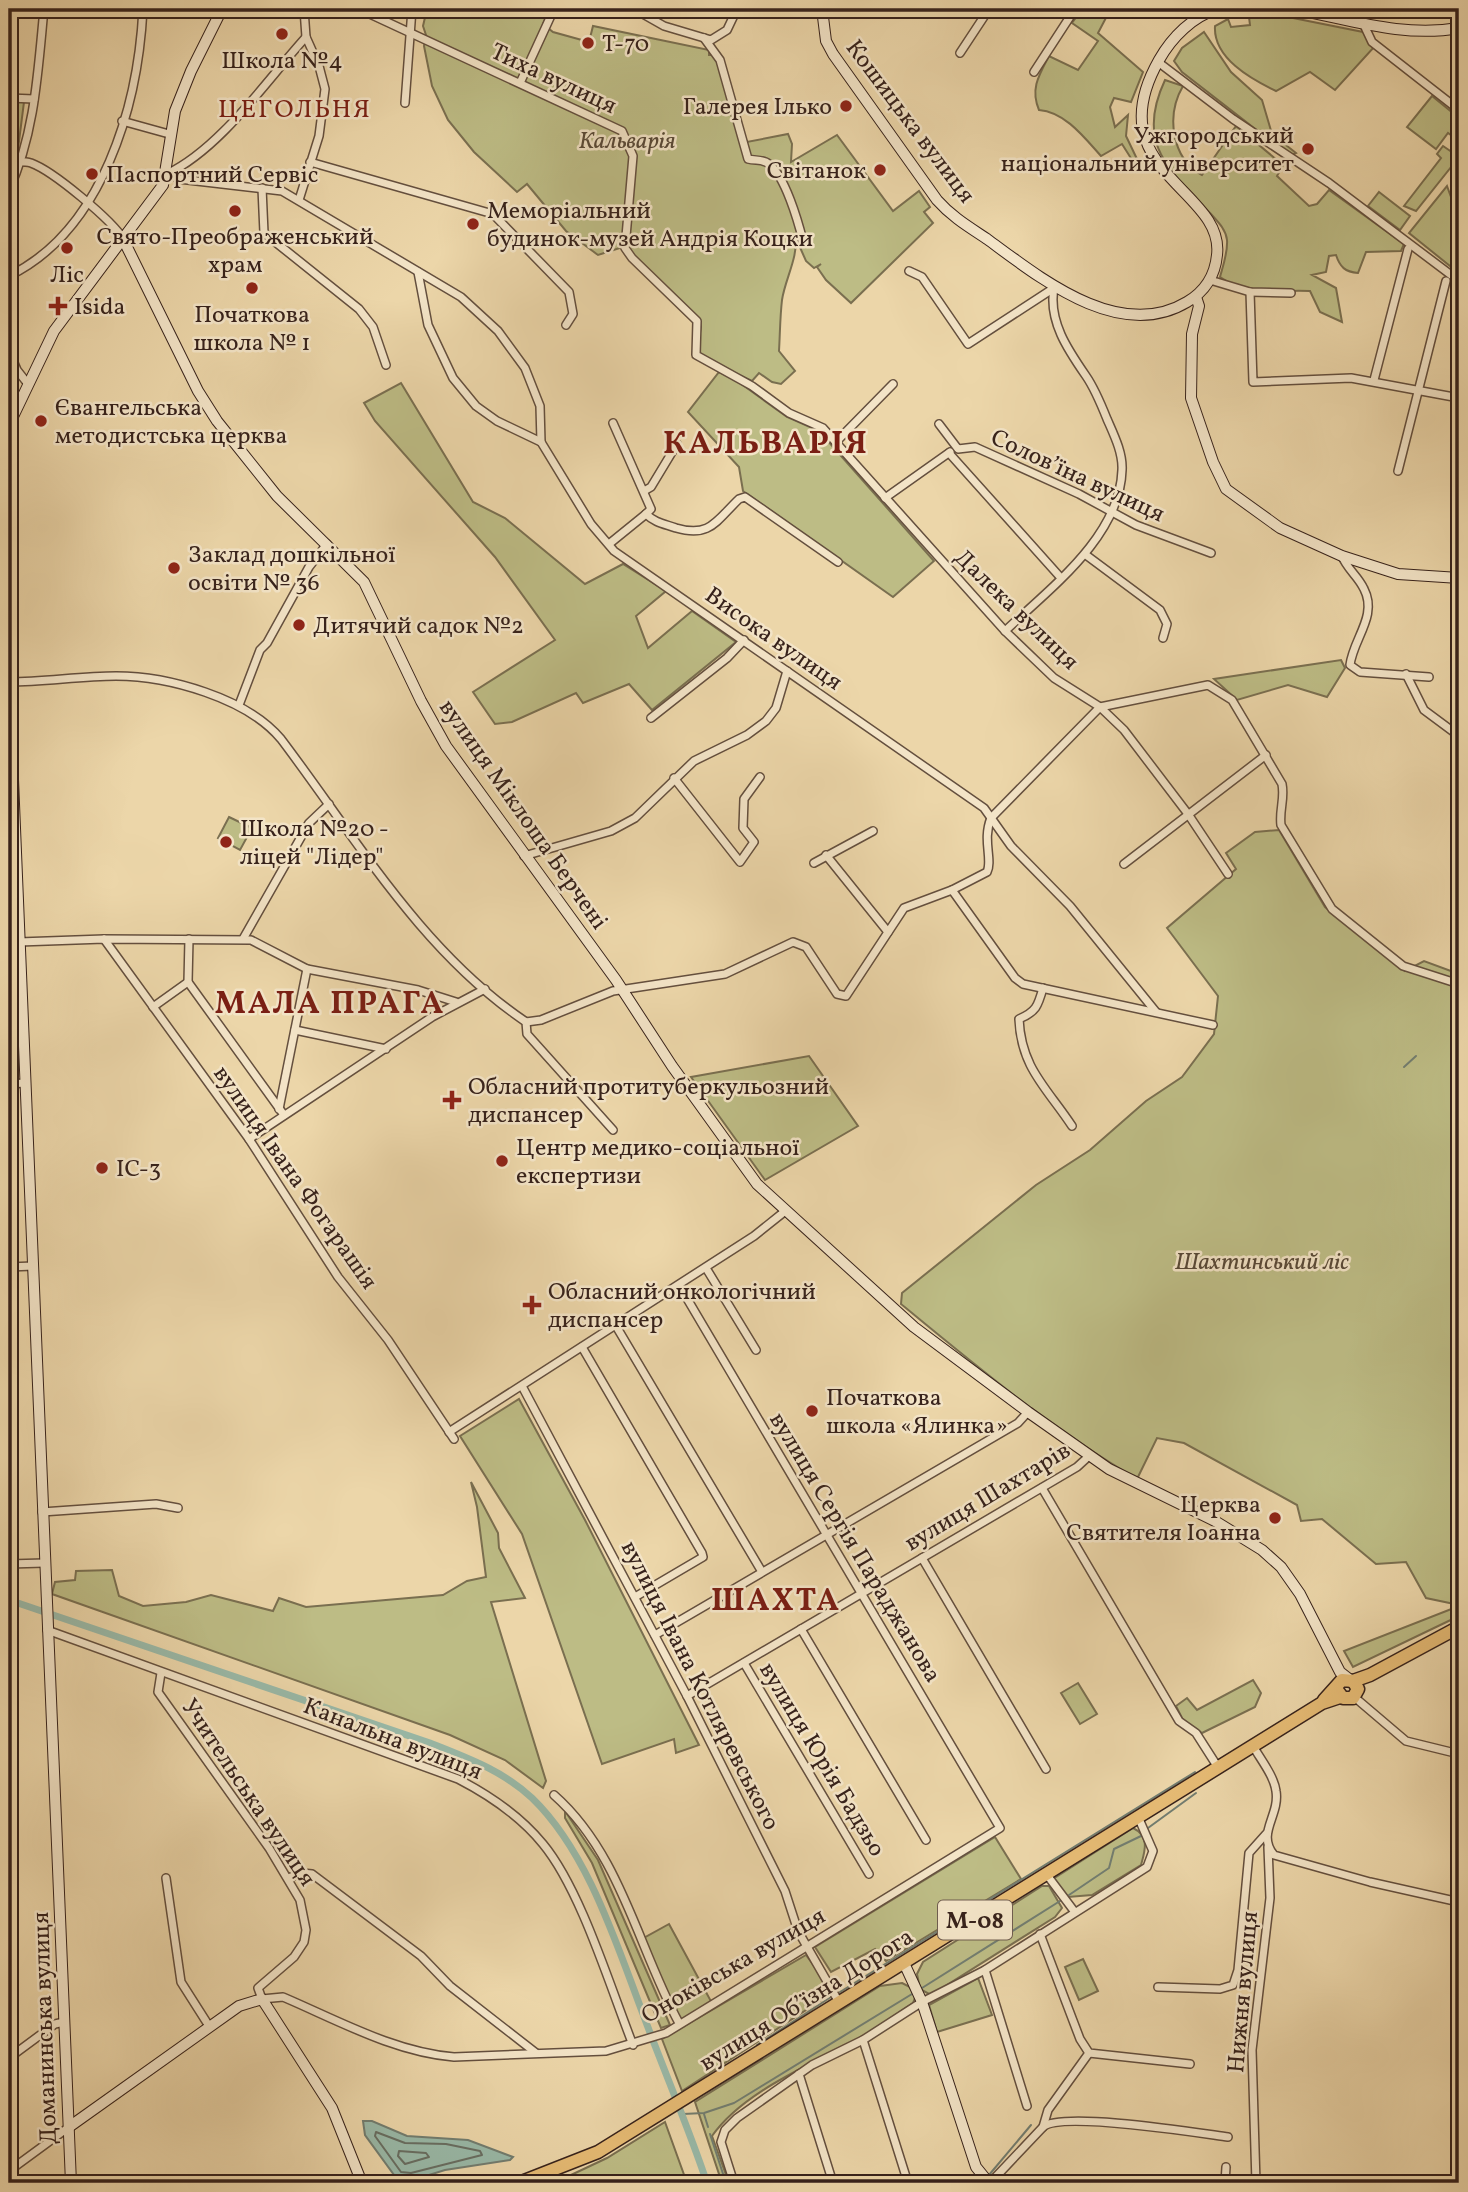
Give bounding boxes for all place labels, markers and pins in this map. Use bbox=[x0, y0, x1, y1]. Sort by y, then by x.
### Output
marker: Школа №4 bbox=[274, 26, 290, 42]
place label: Т-70 bbox=[602, 28, 649, 62]
marker: Т-70 bbox=[580, 35, 596, 51]
place label: Школа №4 bbox=[221, 45, 343, 79]
place label: Галерея Ілько bbox=[683, 91, 832, 125]
marker: Галерея Ілько bbox=[838, 98, 854, 114]
place label: Ужгородський національний університет bbox=[1001, 120, 1294, 182]
marker: Ужгородський національний університет bbox=[1300, 141, 1316, 157]
place label: Світанок bbox=[767, 155, 866, 189]
place label: Паспортний Сервіс bbox=[106, 159, 318, 193]
marker: Світанок bbox=[872, 162, 888, 178]
marker: Паспортний Сервіс bbox=[84, 166, 100, 182]
place label: Меморіальний будинок-музей Андрія Коцки bbox=[487, 195, 813, 257]
marker: Свято-Преображенський храм bbox=[227, 203, 243, 219]
marker: Меморіальний будинок-музей Андрія Коцки bbox=[465, 216, 481, 232]
place label: Свято-Преображенський храм bbox=[96, 221, 374, 283]
marker: Ліс bbox=[59, 240, 75, 256]
place label: Ліс bbox=[50, 259, 84, 293]
marker: Початкова школа № 1 bbox=[244, 280, 260, 296]
place label: Isida bbox=[74, 291, 125, 325]
marker: Isida bbox=[48, 296, 68, 316]
place label: Початкова школа № 1 bbox=[193, 299, 311, 361]
place label: Євангельська методистська церква bbox=[55, 392, 287, 454]
marker: Євангельська методистська церква bbox=[33, 413, 49, 429]
place label: Заклад дошкільної освіти № 36 bbox=[188, 539, 396, 601]
marker: Заклад дошкільної освіти № 36 bbox=[166, 560, 182, 576]
place label: Дитячий садок №2 bbox=[313, 610, 524, 644]
marker: Дитячий садок №2 bbox=[291, 617, 307, 633]
place label: Школа №20 - ліцей "Лідер" bbox=[240, 813, 389, 875]
marker: Школа №20 - ліцей "Лідер" bbox=[218, 834, 234, 850]
place label: Обласний протитуберкульозний диспансер bbox=[468, 1071, 829, 1133]
marker: Обласний протитуберкульозний диспансер bbox=[442, 1090, 462, 1110]
place label: Центр медико-соціальної експертизи bbox=[516, 1132, 800, 1194]
place label: ІС-3 bbox=[116, 1153, 161, 1187]
marker: Центр медико-соціальної експертизи bbox=[494, 1153, 510, 1169]
marker: ІС-3 bbox=[94, 1160, 110, 1176]
place label: Обласний онкологічний диспансер bbox=[548, 1276, 816, 1338]
marker: Обласний онкологічний диспансер bbox=[522, 1295, 542, 1315]
place label: Початкова школа «Ялинка» bbox=[826, 1382, 1008, 1444]
marker: Початкова школа «Ялинка» bbox=[804, 1403, 820, 1419]
place label: Церква Святителя Іоанна bbox=[1066, 1489, 1261, 1551]
marker: Церква Святителя Іоанна bbox=[1267, 1510, 1283, 1526]

